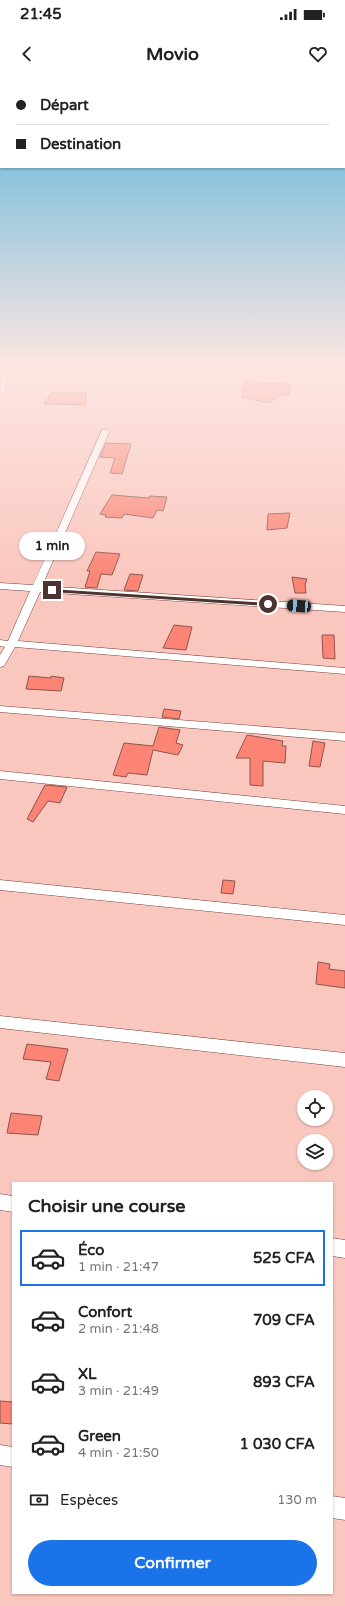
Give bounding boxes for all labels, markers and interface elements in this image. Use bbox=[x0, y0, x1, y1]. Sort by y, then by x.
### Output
text: 21:45 bbox=[20, 5, 62, 23]
icon: back bbox=[16, 43, 38, 65]
text: Movio bbox=[146, 43, 199, 65]
icon: heart bbox=[307, 43, 329, 65]
text: Départ bbox=[40, 96, 89, 114]
text: Destination bbox=[40, 135, 121, 153]
callout: 1 min bbox=[19, 532, 85, 560]
text: 1 min bbox=[35, 538, 69, 554]
route end bbox=[43, 581, 61, 599]
route start bbox=[259, 595, 277, 613]
car bbox=[287, 599, 311, 613]
map controls bbox=[297, 1090, 333, 1170]
button: locate bbox=[297, 1090, 333, 1126]
button: layers bbox=[297, 1134, 333, 1170]
text: Choisir une course bbox=[28, 1195, 186, 1217]
icon: car bbox=[30, 1240, 66, 1276]
text: Éco bbox=[78, 1241, 104, 1259]
text: 525 CFA bbox=[253, 1249, 315, 1267]
text: 1 min · 21:47 bbox=[78, 1259, 159, 1275]
icon: car bbox=[30, 1302, 66, 1338]
text: Confort bbox=[78, 1303, 132, 1321]
text: 709 CFA bbox=[253, 1311, 315, 1329]
text: 2 min · 21:48 bbox=[78, 1321, 159, 1337]
icon: car bbox=[30, 1364, 66, 1400]
text: XL bbox=[78, 1365, 97, 1383]
text: 893 CFA bbox=[253, 1373, 315, 1391]
text: 3 min · 21:49 bbox=[78, 1383, 159, 1399]
icon: car bbox=[30, 1426, 66, 1462]
text: Green bbox=[78, 1427, 121, 1445]
text: 1 030 CFA bbox=[240, 1435, 315, 1453]
text: 4 min · 21:50 bbox=[78, 1445, 159, 1461]
icon: cash bbox=[28, 1489, 50, 1511]
text: Espèces bbox=[60, 1491, 118, 1509]
text: 130 m bbox=[277, 1492, 317, 1508]
button: Confirmer bbox=[28, 1540, 317, 1586]

